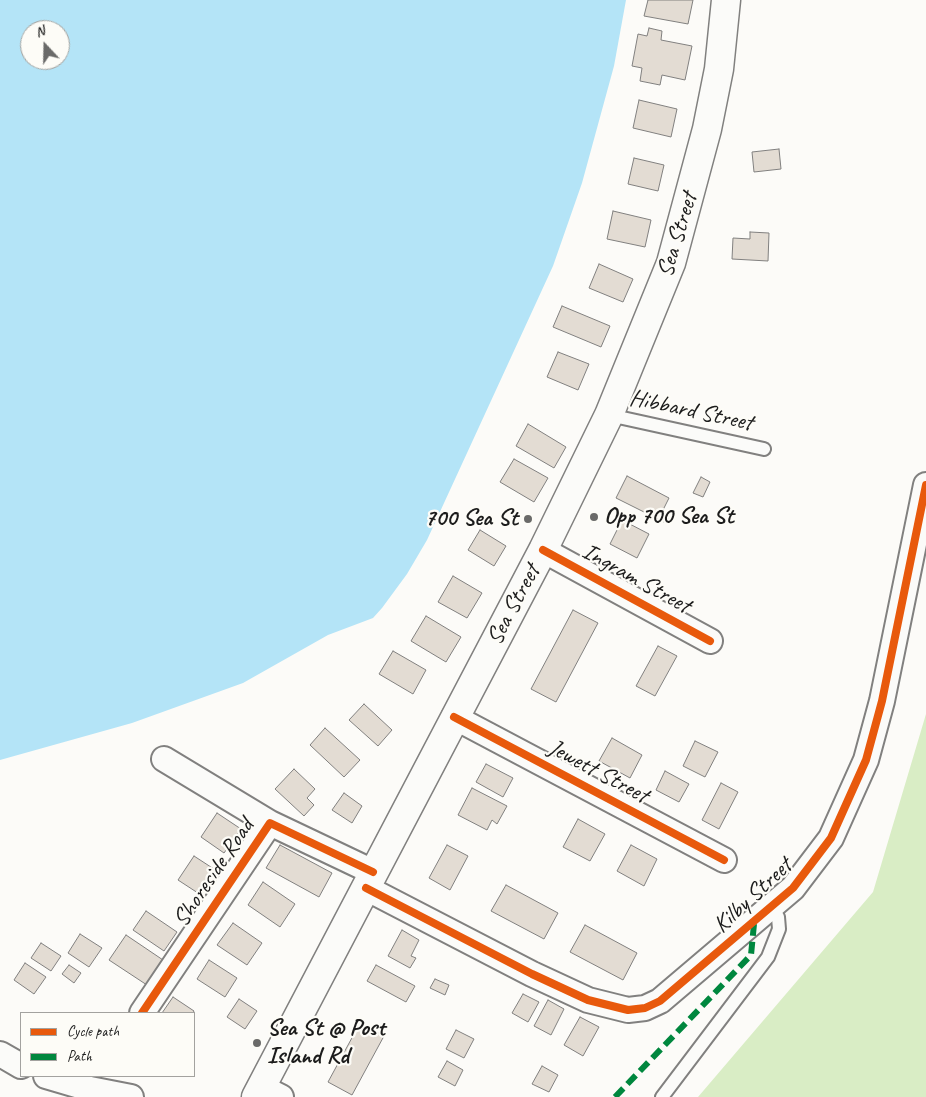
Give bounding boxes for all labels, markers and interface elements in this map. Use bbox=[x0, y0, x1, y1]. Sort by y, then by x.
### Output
north arrow bbox=[20, 20, 70, 70]
text: N bbox=[33, 22, 47, 41]
street label: Sea Street bbox=[652, 189, 704, 281]
street label: Hibbard Street bbox=[627, 384, 755, 438]
place label: Opp 700 Sea St bbox=[604, 503, 734, 531]
place label: 700 Sea St bbox=[425, 505, 518, 533]
marker: Opp 700 Sea St bbox=[588, 511, 600, 523]
marker: 700 Sea St bbox=[522, 513, 534, 525]
street label: Ingram Street bbox=[577, 537, 695, 621]
street label: Sea Street bbox=[481, 560, 547, 650]
street label: Jewett Street bbox=[543, 734, 653, 810]
street label: Shoreside Road bbox=[167, 814, 261, 932]
street label: Kilby Street bbox=[708, 852, 798, 940]
legend bbox=[20, 1012, 195, 1077]
place label: Sea St @ Post Island Rd bbox=[267, 1015, 385, 1071]
text: Cycle path bbox=[67, 1022, 119, 1041]
marker: Sea St @ Post Island Rd bbox=[251, 1037, 263, 1049]
text: Path bbox=[67, 1047, 92, 1066]

